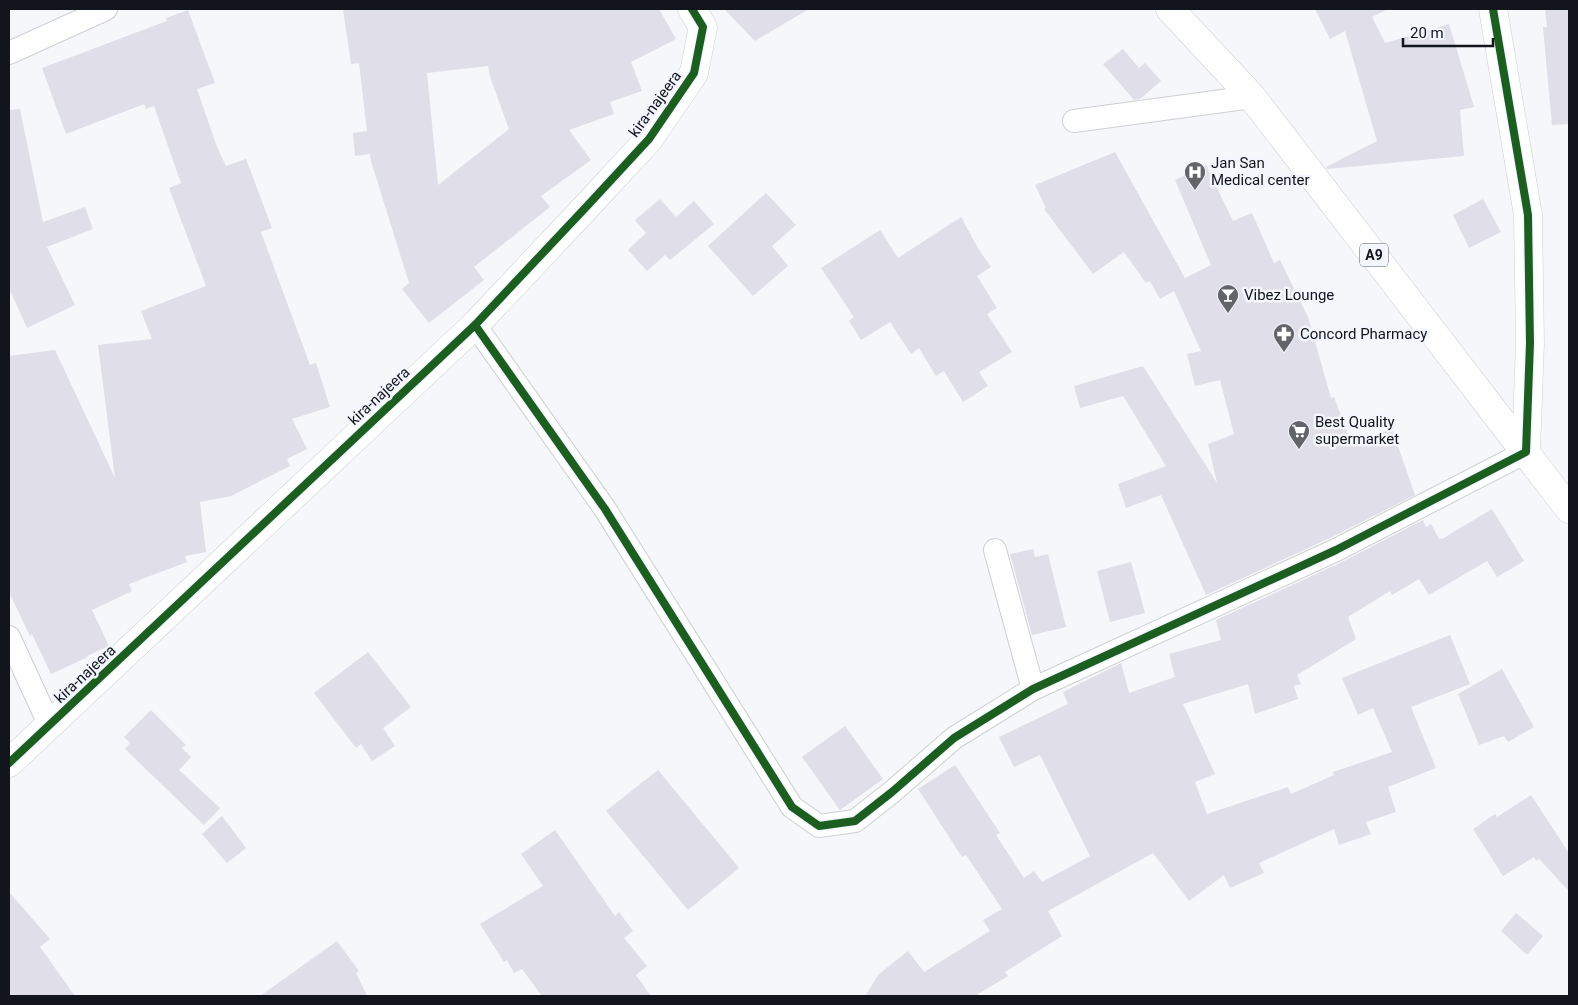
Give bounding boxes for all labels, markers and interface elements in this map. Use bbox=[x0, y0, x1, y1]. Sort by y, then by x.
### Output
scale bar bbox=[1403, 15, 1493, 47]
text: 20 m bbox=[1410, 24, 1444, 42]
street label: kira-najeera bbox=[625, 67, 685, 141]
place label: Jan San Medical center bbox=[1211, 154, 1310, 189]
hospital icon: Jan San Medical center bbox=[1183, 160, 1207, 191]
road number: A9 bbox=[1360, 244, 1388, 266]
bar icon: Vibez Lounge bbox=[1216, 283, 1240, 314]
place label: Vibez Lounge bbox=[1244, 286, 1334, 304]
pharmacy icon: Concord Pharmacy bbox=[1272, 322, 1296, 353]
place label: Concord Pharmacy bbox=[1300, 325, 1427, 343]
street label: kira-najeera bbox=[345, 363, 413, 429]
place label: Best Quality supermarket bbox=[1315, 413, 1399, 448]
supermarket icon: Best Quality supermarket bbox=[1287, 419, 1311, 450]
street label: kira-najeera bbox=[51, 641, 119, 707]

